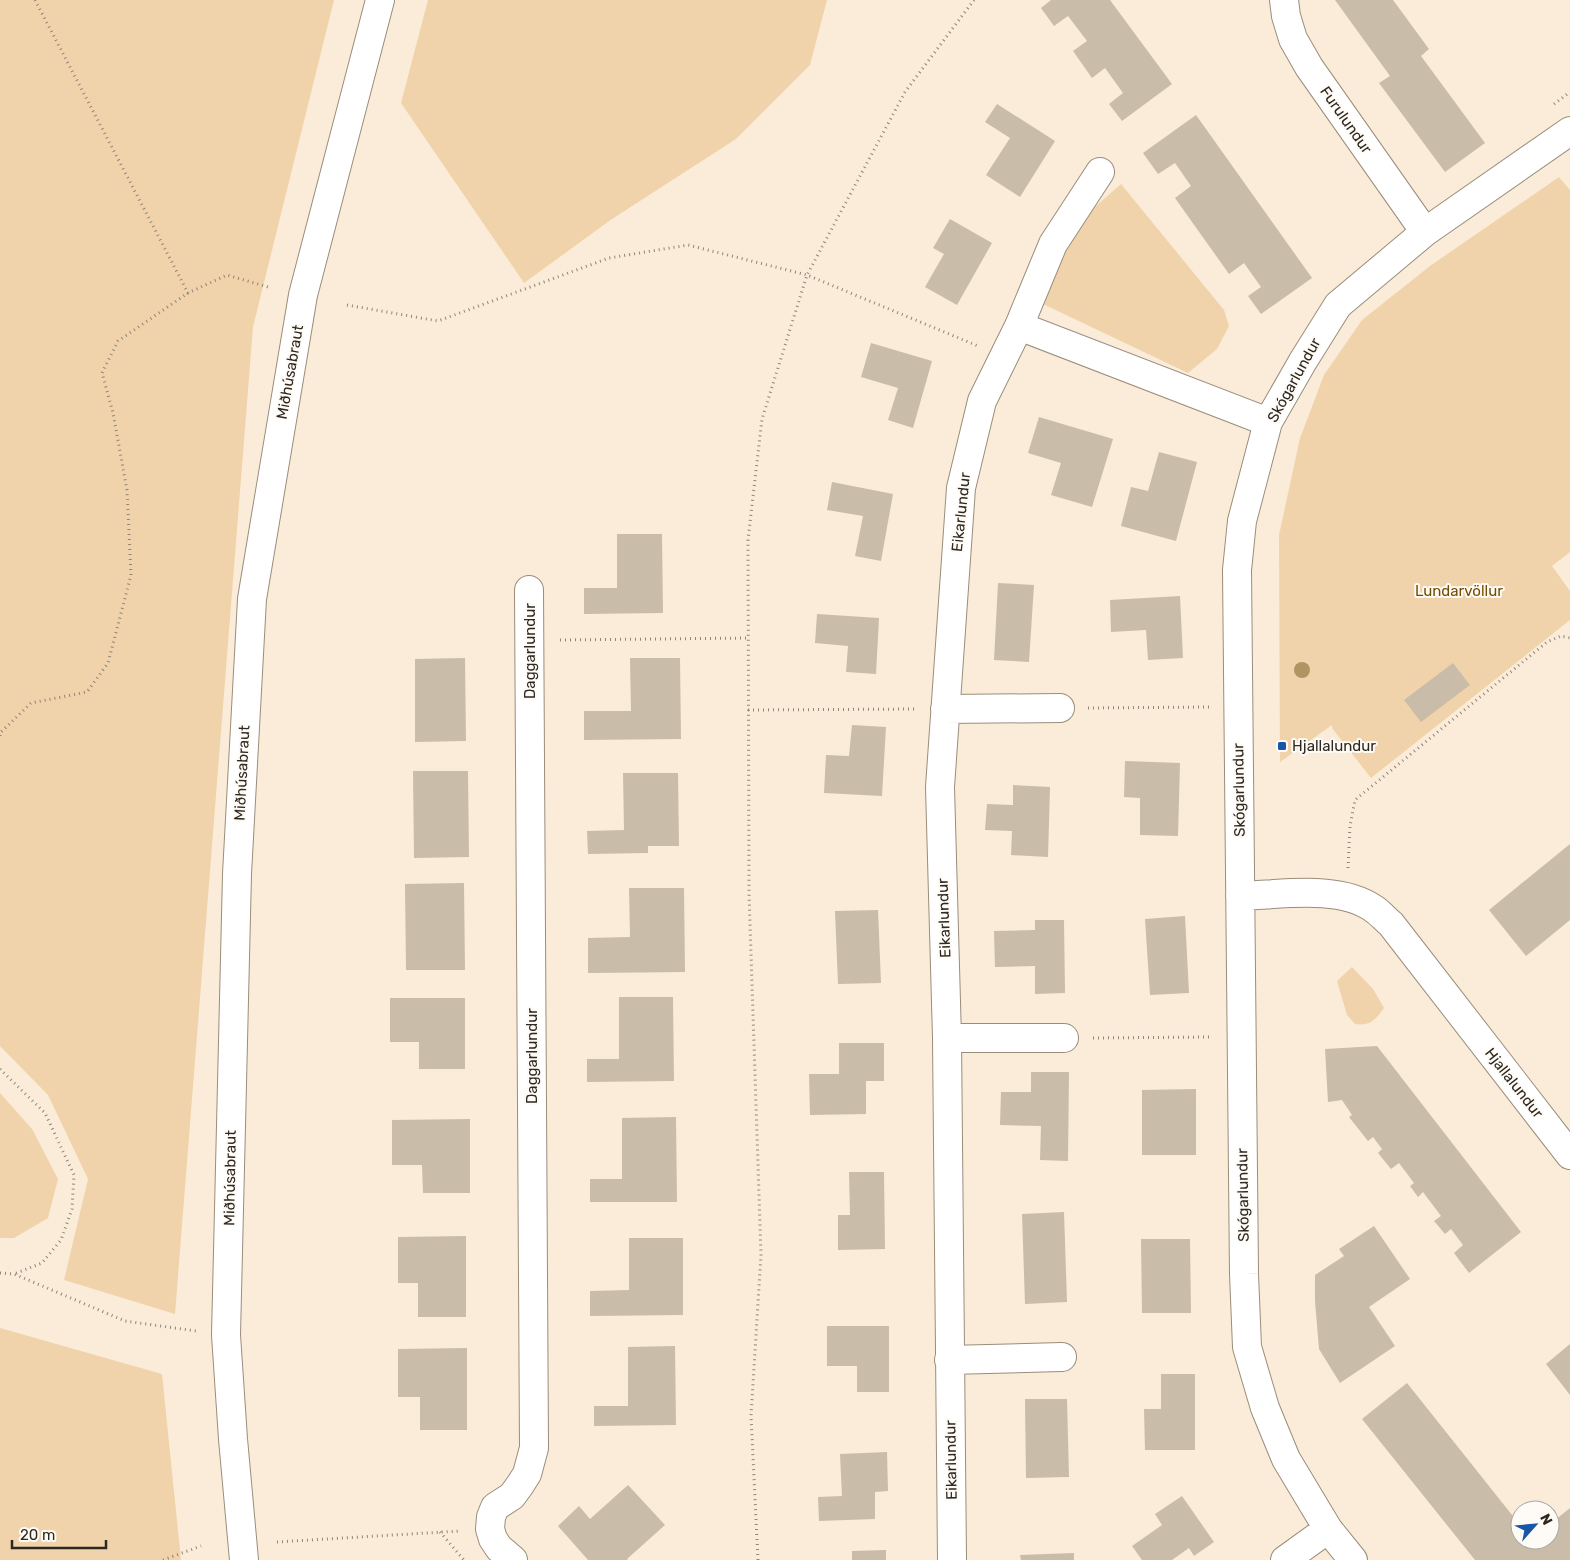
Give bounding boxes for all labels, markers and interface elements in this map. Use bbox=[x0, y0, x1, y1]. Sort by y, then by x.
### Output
street label: Furulundur bbox=[1316, 83, 1376, 157]
street label: Miðhúsabraut bbox=[273, 323, 307, 421]
street label: Skógarlundur bbox=[1263, 334, 1325, 425]
street label: Eikarlundur bbox=[948, 471, 974, 553]
park label: Lundarvöllur bbox=[1415, 582, 1503, 600]
street label: Daggarlundur bbox=[521, 603, 539, 699]
street label: Miðhúsabraut bbox=[231, 725, 254, 821]
place label: Hjallalundur bbox=[1292, 737, 1376, 755]
marker: Hjallalundur bbox=[1276, 740, 1288, 752]
street label: Skógarlundur bbox=[1229, 743, 1249, 837]
street label: Eikarlundur bbox=[934, 878, 954, 958]
street label: Daggarlundur bbox=[523, 1008, 541, 1104]
street label: Hjallalundur bbox=[1481, 1044, 1547, 1122]
street label: Miðhúsabraut bbox=[220, 1130, 240, 1226]
street label: Skógarlundur bbox=[1233, 1148, 1253, 1242]
street label: Eikarlundur bbox=[941, 1420, 961, 1500]
north arrow bbox=[1510, 1500, 1560, 1550]
text: N bbox=[1536, 1511, 1556, 1528]
scale bar bbox=[12, 1518, 106, 1550]
text: 20 m bbox=[20, 1526, 55, 1544]

